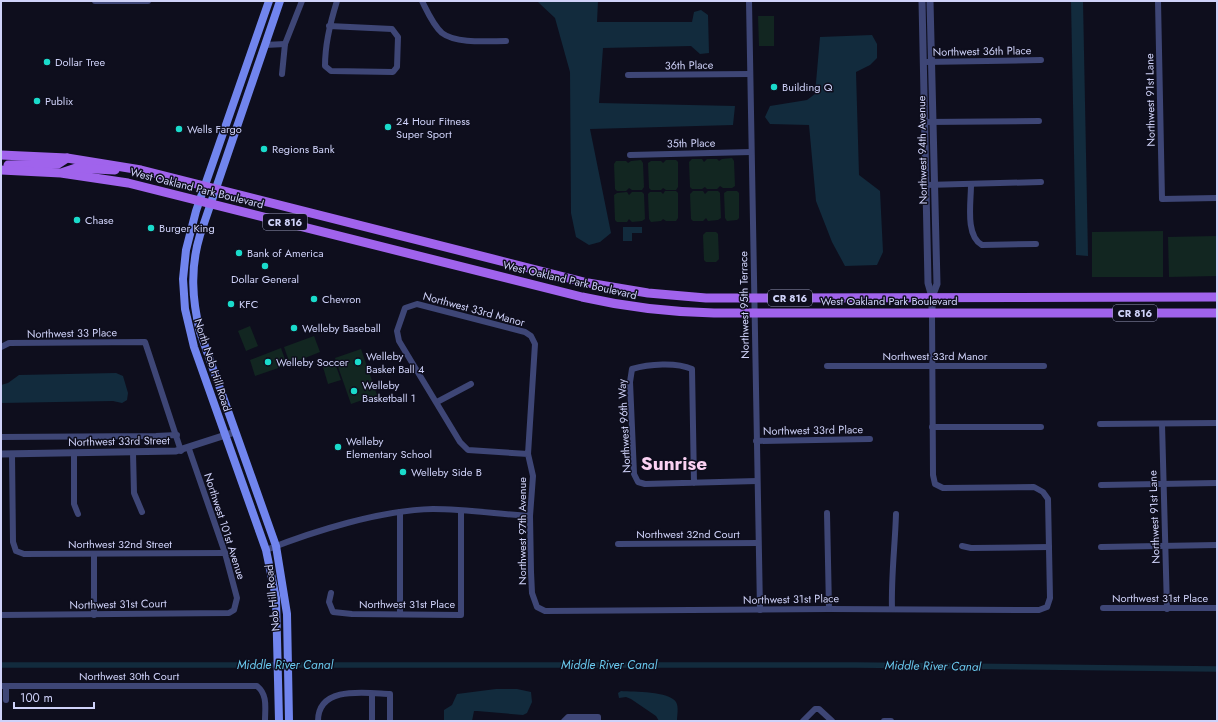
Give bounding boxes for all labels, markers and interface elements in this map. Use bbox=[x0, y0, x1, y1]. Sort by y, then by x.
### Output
street label: Northwest 36th Place bbox=[932, 42, 1032, 60]
street label: Northwest 91st Lane bbox=[1141, 53, 1159, 147]
place label: Dollar Tree bbox=[55, 54, 105, 70]
marker: Dollar Tree bbox=[42, 57, 52, 67]
street label: 36th Place bbox=[664, 57, 714, 73]
place label: Building Q bbox=[782, 79, 833, 95]
marker: Building Q bbox=[769, 82, 779, 92]
place label: Publix bbox=[45, 93, 73, 109]
street label: Northwest 94th Avenue bbox=[913, 95, 931, 205]
marker: Publix bbox=[32, 96, 42, 106]
place label: 24 Hour Fitness Super Sport bbox=[396, 113, 471, 142]
place label: Wells Fargo bbox=[187, 121, 242, 137]
marker: 24 Hour Fitness Super Sport bbox=[383, 122, 393, 132]
marker: Wells Fargo bbox=[174, 124, 184, 134]
street label: 35th Place bbox=[667, 135, 716, 151]
place label: Regions Bank bbox=[272, 141, 335, 157]
marker: Regions Bank bbox=[259, 144, 269, 154]
street label: West Oakland Park Boulevard bbox=[129, 164, 265, 212]
place label: Chase bbox=[85, 212, 114, 228]
road number: CR 816 bbox=[263, 214, 307, 230]
marker: Chase bbox=[72, 215, 82, 225]
place label: Burger King bbox=[159, 220, 215, 236]
marker: Burger King bbox=[146, 223, 156, 233]
place label: Bank of America bbox=[247, 245, 323, 261]
marker: Bank of America bbox=[234, 248, 244, 258]
street label: Northwest 95th Terrace bbox=[735, 251, 753, 359]
street label: West Oakland Park Boulevard bbox=[501, 257, 639, 303]
marker: Dollar General bbox=[260, 261, 270, 271]
place label: Dollar General bbox=[231, 271, 299, 287]
street label: Northwest 33rd Manor bbox=[421, 288, 527, 330]
road number: CR 816 bbox=[768, 290, 812, 306]
place label: Chevron bbox=[322, 291, 361, 307]
street label: West Oakland Park Boulevard bbox=[820, 293, 958, 309]
marker: Chevron bbox=[309, 294, 319, 304]
place label: KFC bbox=[239, 296, 258, 312]
marker: KFC bbox=[226, 299, 236, 309]
road number: CR 816 bbox=[1113, 305, 1157, 321]
street label: North Nob Hill Road bbox=[190, 316, 236, 414]
place label: Welleby Baseball bbox=[302, 320, 381, 336]
marker: Welleby Baseball bbox=[289, 323, 299, 333]
street label: Northwest 33 Place bbox=[27, 324, 118, 342]
place label: Welleby Basket Ball 4 bbox=[366, 348, 425, 377]
street label: Northwest 33rd Manor bbox=[882, 348, 988, 364]
place label: Welleby Soccer bbox=[276, 354, 349, 370]
marker: Welleby Soccer bbox=[263, 357, 273, 367]
marker: Welleby Basket Ball 4 bbox=[353, 357, 363, 367]
place label: Welleby Basketball 1 bbox=[362, 377, 416, 406]
street label: Northwest 96th Way bbox=[614, 378, 634, 473]
marker: Welleby Basketball 1 bbox=[349, 386, 359, 396]
street label: Northwest 33rd Place bbox=[763, 421, 864, 439]
street label: Northwest 33rd Street bbox=[68, 432, 170, 450]
place label: Welleby Elementary School bbox=[346, 433, 432, 462]
marker: Welleby Elementary School bbox=[333, 442, 343, 452]
district label: Sunrise bbox=[641, 450, 707, 477]
place label: Welleby Side B bbox=[411, 464, 482, 480]
marker: Welleby Side B bbox=[398, 467, 408, 477]
street label: Northwest 91st Lane bbox=[1144, 470, 1164, 564]
street label: Northwest 101st Avenue bbox=[200, 471, 250, 582]
street label: Northwest 97th Avenue bbox=[514, 477, 530, 585]
street label: Northwest 32nd Court bbox=[636, 526, 740, 542]
street label: Northwest 32nd Street bbox=[68, 536, 172, 552]
street label: Nob Hill Road bbox=[261, 564, 283, 632]
street label: Northwest 31st Place bbox=[743, 590, 840, 608]
street label: Northwest 31st Place bbox=[1112, 590, 1208, 606]
street label: Northwest 31st Court bbox=[69, 595, 167, 613]
street label: Northwest 31st Place bbox=[359, 596, 455, 612]
water label: Middle River Canal bbox=[237, 656, 334, 674]
water label: Middle River Canal bbox=[561, 656, 658, 674]
water label: Middle River Canal bbox=[885, 656, 983, 676]
street label: Northwest 30th Court bbox=[79, 668, 179, 684]
scale bar bbox=[14, 684, 94, 710]
text: 100 m bbox=[20, 689, 53, 707]

